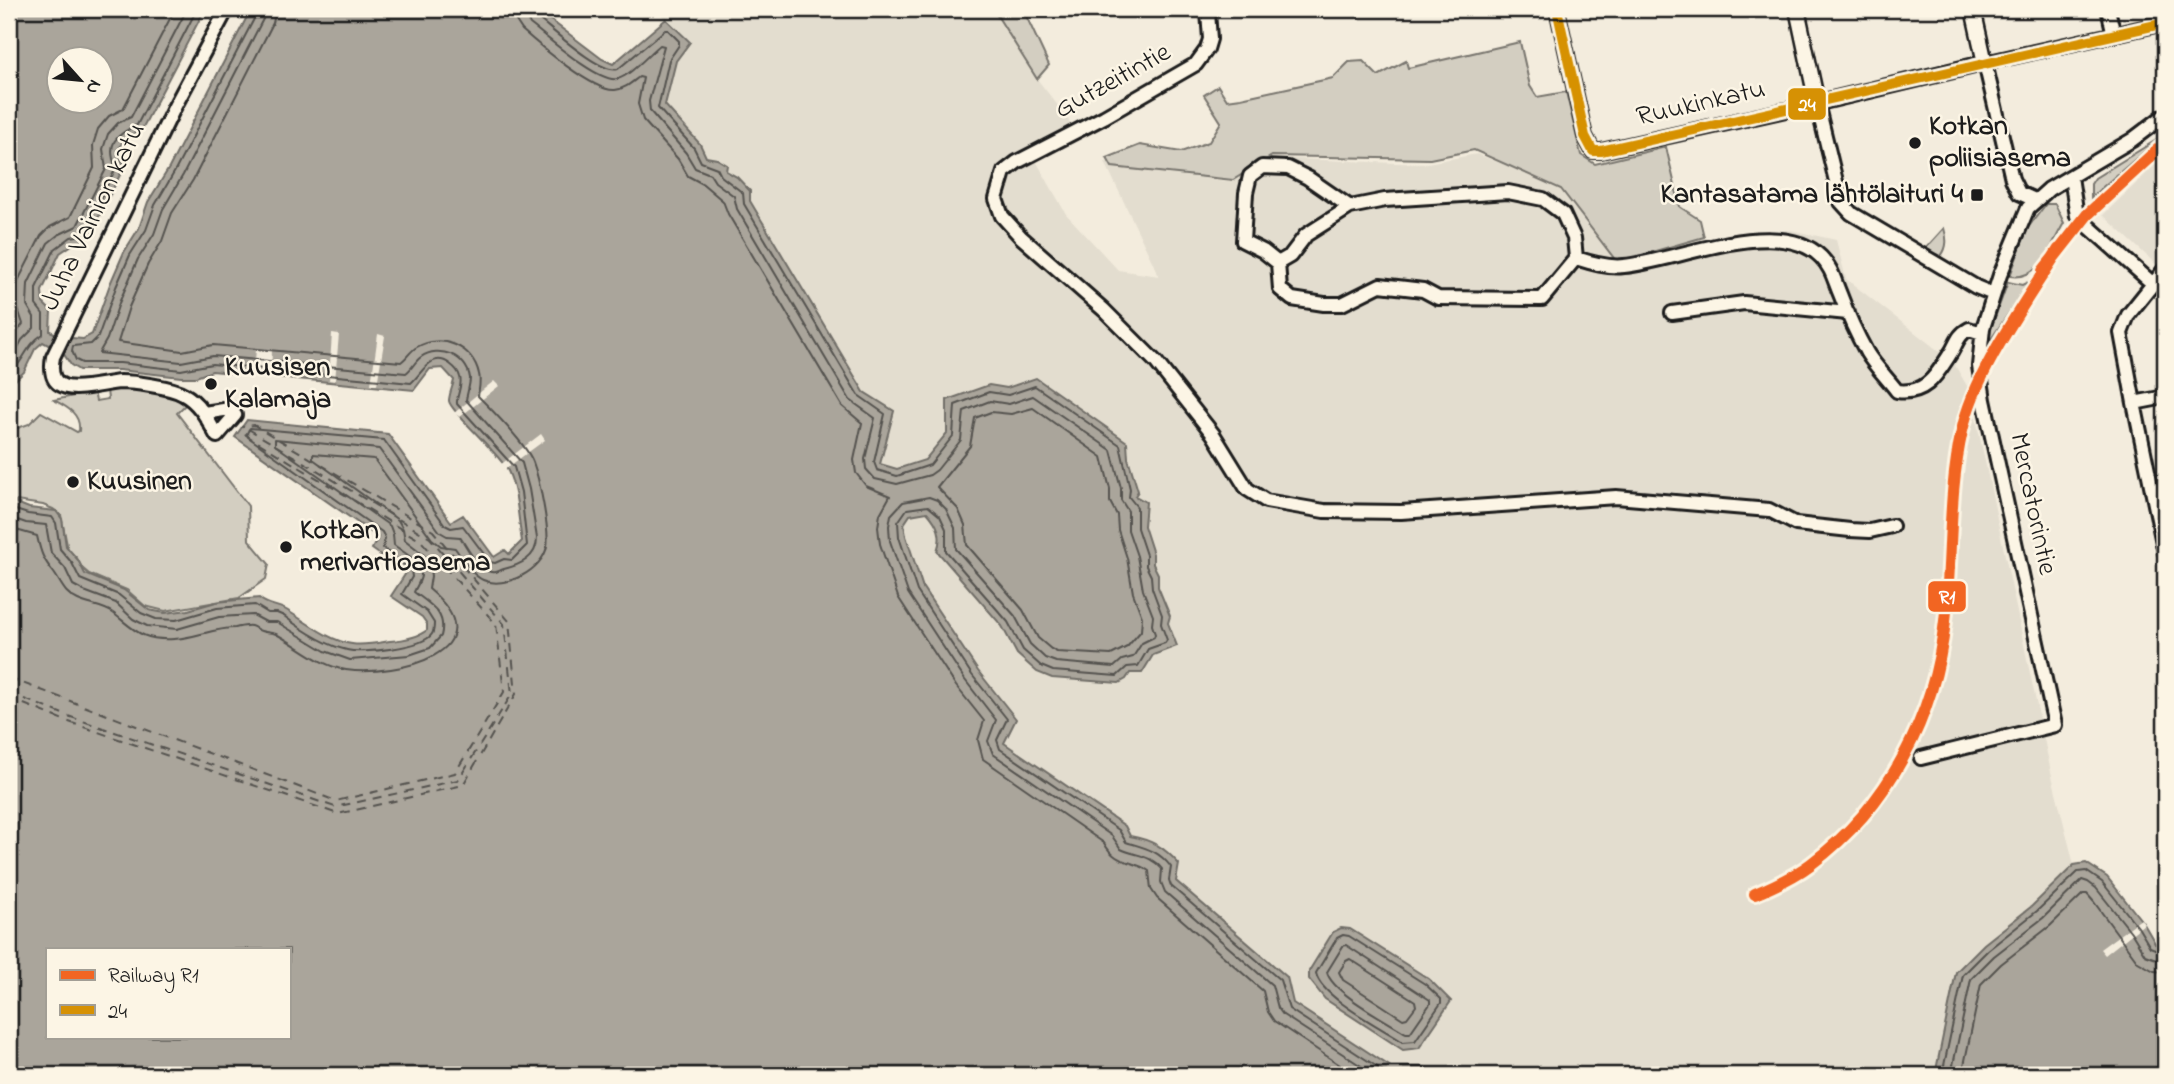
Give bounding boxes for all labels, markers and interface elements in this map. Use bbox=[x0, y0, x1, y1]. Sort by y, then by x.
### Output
street label: Gutzeitintie bbox=[1047, 33, 1179, 131]
north arrow bbox=[46, 46, 116, 116]
street label: Ruukinkatu bbox=[1632, 69, 1770, 139]
text: N bbox=[78, 75, 108, 99]
line badge: 24 bbox=[1787, 87, 1827, 121]
text: 24 bbox=[1797, 93, 1816, 120]
place label: Kotkan poliisiasema bbox=[1929, 107, 2071, 180]
street label: Juha Vainion katu bbox=[31, 116, 157, 318]
marker: Kotkan poliisiasema bbox=[1907, 135, 1923, 151]
place label: Kantasatama lähtölaituri 4 bbox=[1660, 175, 1963, 216]
marker: Kantasatama lähtölaituri 4 bbox=[1969, 187, 1985, 203]
place label: Kuusisen Kalamaja bbox=[225, 348, 331, 421]
marker: Kuusisen Kalamaja bbox=[203, 376, 219, 392]
street label: Mercatorintie bbox=[1997, 429, 2067, 579]
place label: Kuusinen bbox=[87, 462, 192, 503]
marker: Kuusinen bbox=[65, 474, 81, 490]
place label: Kotkan merivartioasema bbox=[300, 511, 490, 584]
marker: Kotkan merivartioasema bbox=[278, 539, 294, 555]
line badge: R1 bbox=[1927, 580, 1967, 613]
text: R1 bbox=[1939, 585, 1955, 612]
legend bbox=[46, 948, 290, 1038]
text: Railway R1 bbox=[108, 962, 199, 994]
text: 24 bbox=[108, 998, 127, 1028]

